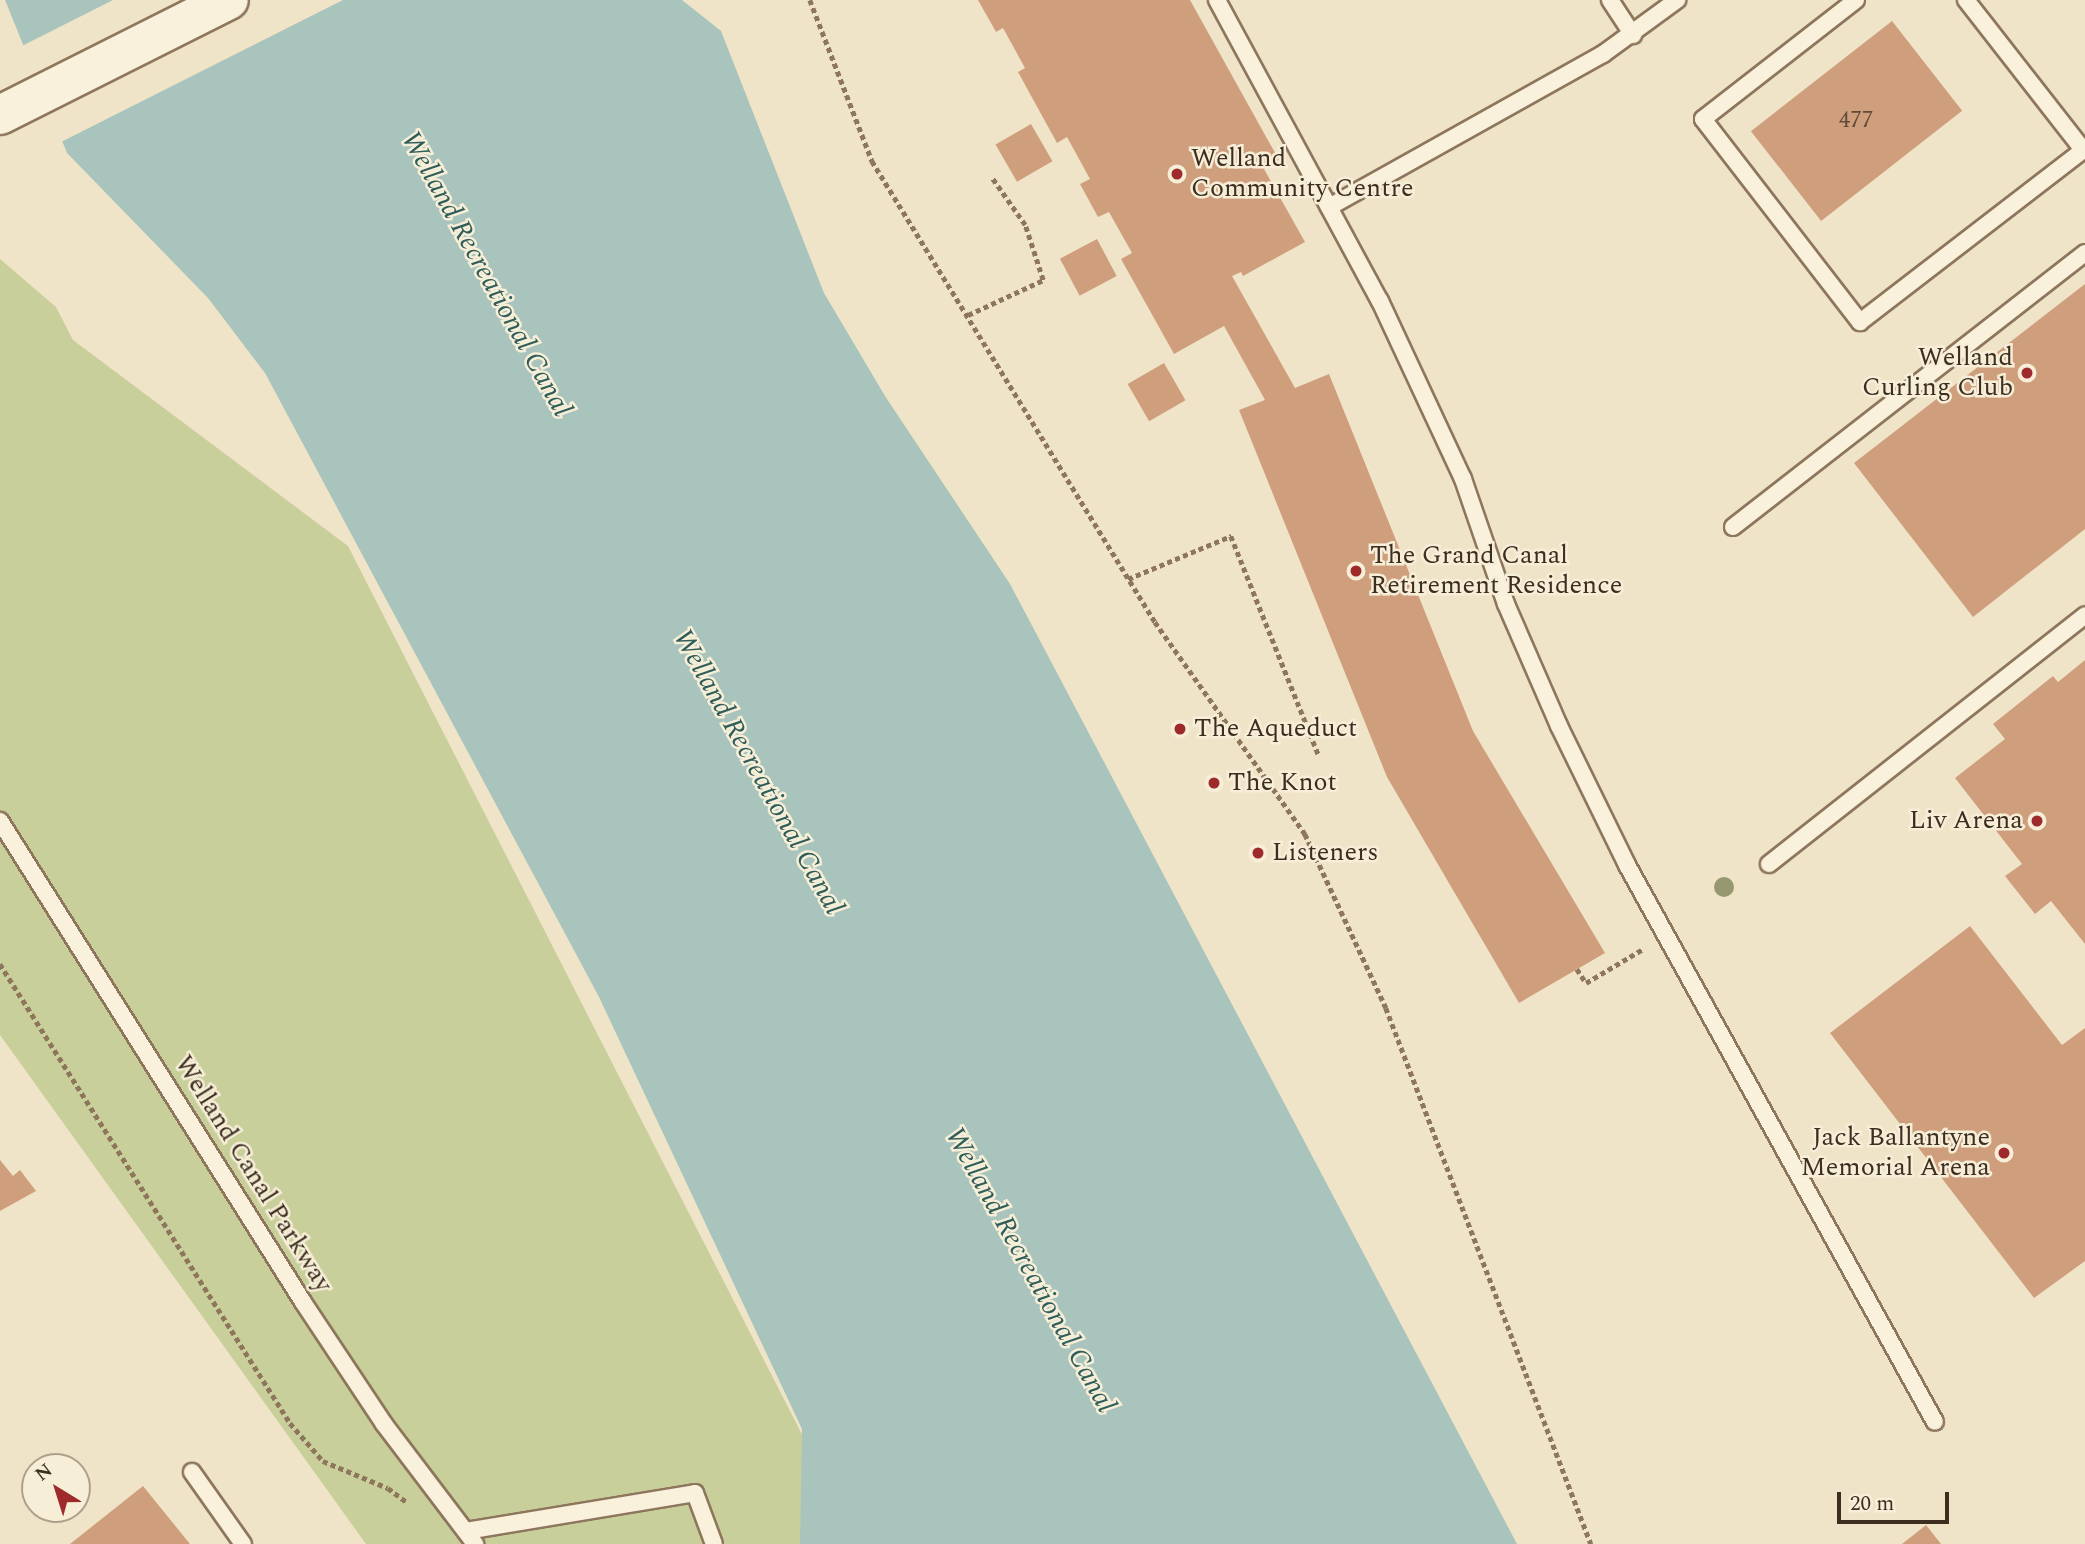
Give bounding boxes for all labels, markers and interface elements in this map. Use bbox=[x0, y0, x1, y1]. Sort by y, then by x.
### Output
house number: 477 bbox=[1839, 107, 1873, 135]
water label: Welland Recreational Canal bbox=[393, 125, 579, 423]
place label: Welland Community Centre bbox=[1191, 143, 1414, 204]
marker: Welland Community Centre bbox=[1169, 166, 1185, 182]
place label: Welland Curling Club bbox=[1862, 342, 2013, 404]
marker: Welland Curling Club bbox=[2019, 365, 2035, 381]
place label: The Grand Canal Retirement Residence bbox=[1370, 540, 1622, 602]
marker: The Grand Canal Retirement Residence bbox=[1348, 563, 1364, 579]
water label: Welland Recreational Canal bbox=[665, 623, 851, 921]
place label: The Aqueduct bbox=[1194, 713, 1357, 745]
marker: The Aqueduct bbox=[1172, 721, 1188, 737]
place label: The Knot bbox=[1228, 767, 1337, 799]
marker: The Knot bbox=[1206, 775, 1222, 791]
place label: Liv Arena bbox=[1909, 805, 2023, 837]
marker: Liv Arena bbox=[2029, 813, 2045, 829]
place label: Listeners bbox=[1272, 837, 1379, 869]
marker: Listeners bbox=[1250, 845, 1266, 861]
street label: Welland Canal Parkway bbox=[167, 1050, 339, 1298]
water label: Welland Recreational Canal bbox=[937, 1121, 1123, 1419]
place label: Jack Ballantyne Memorial Arena bbox=[1801, 1122, 1990, 1184]
marker: Jack Ballantyne Memorial Arena bbox=[1996, 1145, 2012, 1161]
north arrow bbox=[21, 1453, 91, 1523]
text: N bbox=[29, 1456, 59, 1489]
scale bar bbox=[1840, 1478, 1952, 1522]
text: 20 m bbox=[1850, 1488, 1894, 1520]

